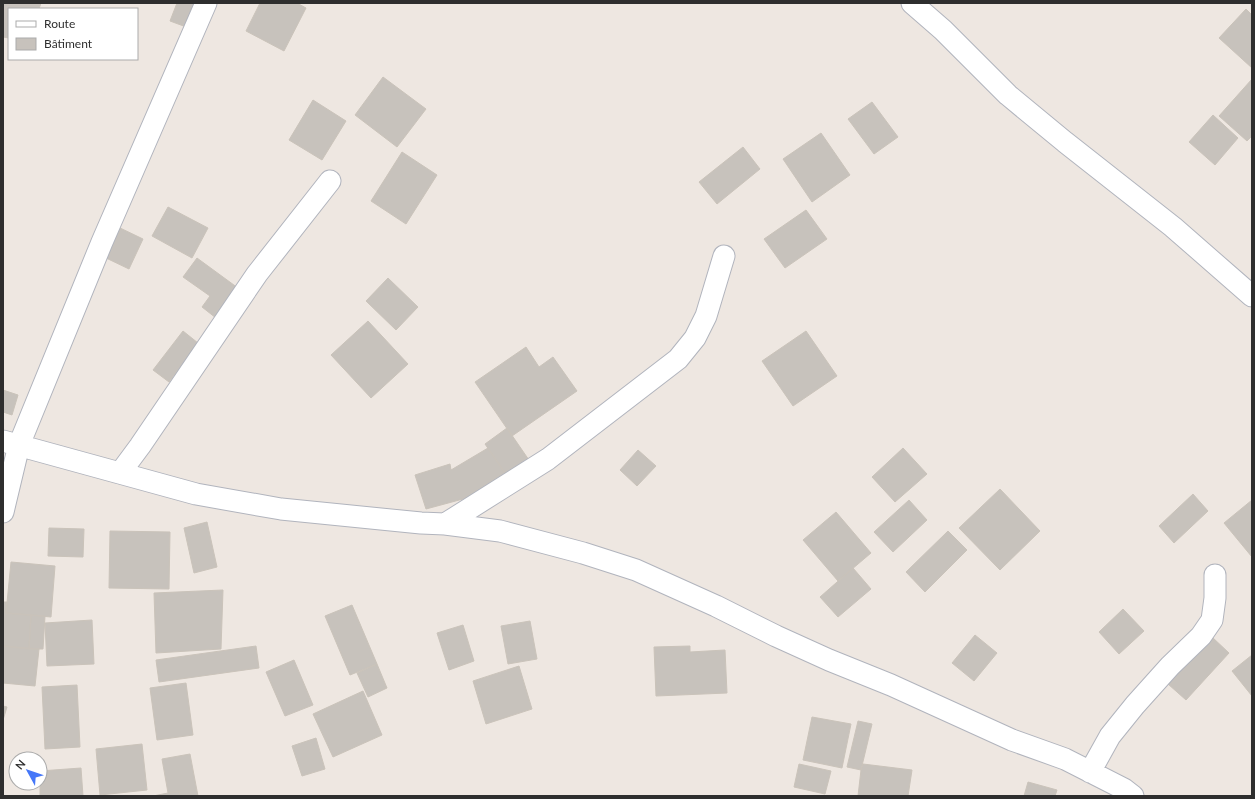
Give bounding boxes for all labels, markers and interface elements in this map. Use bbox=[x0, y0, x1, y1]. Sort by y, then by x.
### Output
legend bbox=[8, 8, 138, 60]
text: Route bbox=[44, 16, 75, 31]
text: Bâtiment bbox=[44, 36, 93, 51]
north arrow bbox=[8, 751, 48, 791]
text: N bbox=[12, 757, 28, 772]

